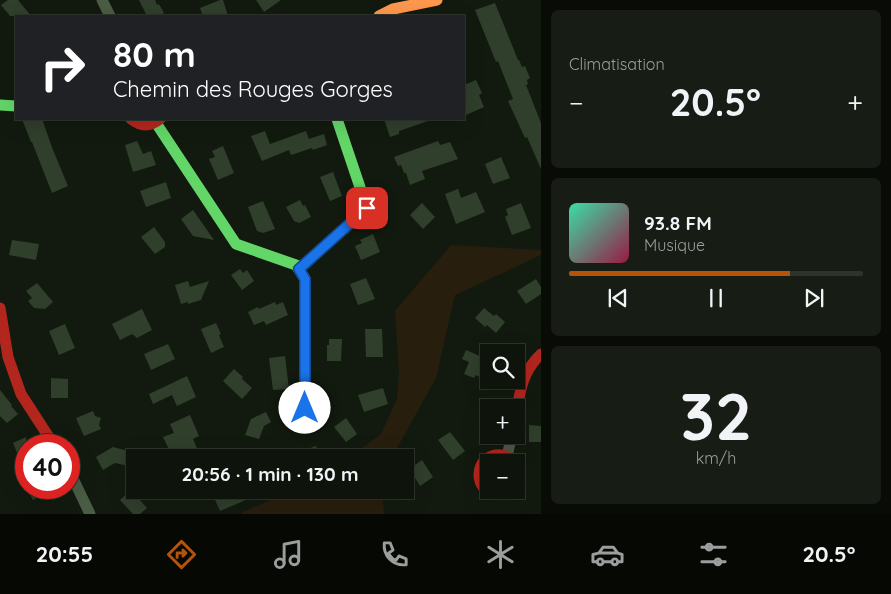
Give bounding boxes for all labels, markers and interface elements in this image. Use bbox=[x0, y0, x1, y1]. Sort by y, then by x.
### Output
text: 80 m bbox=[113, 32, 196, 76]
icon: right bbox=[30, 35, 95, 100]
text: Climatisation bbox=[569, 54, 665, 74]
text: Chemin des Rouges Gorges bbox=[113, 75, 393, 103]
text: 20.5° bbox=[670, 78, 761, 126]
text: − bbox=[569, 85, 584, 120]
text: + bbox=[847, 85, 863, 120]
pin bbox=[346, 187, 388, 229]
icon: arrive bbox=[353, 194, 381, 222]
text: 93.8 FM bbox=[644, 211, 712, 235]
text: Musique bbox=[644, 235, 705, 255]
icon: previous bbox=[604, 284, 632, 312]
icon: pause bbox=[702, 284, 730, 312]
icon: next bbox=[800, 284, 828, 312]
map controls bbox=[480, 344, 525, 499]
button: search bbox=[480, 344, 525, 389]
text: 32 bbox=[680, 375, 752, 456]
position arrow bbox=[278, 381, 330, 433]
button: + bbox=[480, 399, 525, 444]
speed limit sign: 40 bbox=[15, 434, 80, 499]
text: km/h bbox=[696, 448, 736, 468]
button: − bbox=[480, 454, 525, 499]
text: 20:56 · 1 min · 130 m bbox=[182, 462, 358, 486]
icon: directions bbox=[164, 537, 199, 572]
icon: music bbox=[271, 537, 306, 572]
icon: phone bbox=[377, 537, 412, 572]
icon: climate bbox=[483, 537, 518, 572]
icon: car bbox=[590, 537, 625, 572]
icon: filters bbox=[696, 537, 731, 572]
text: 20:55 bbox=[36, 540, 93, 568]
text: 20.5° bbox=[802, 540, 855, 568]

